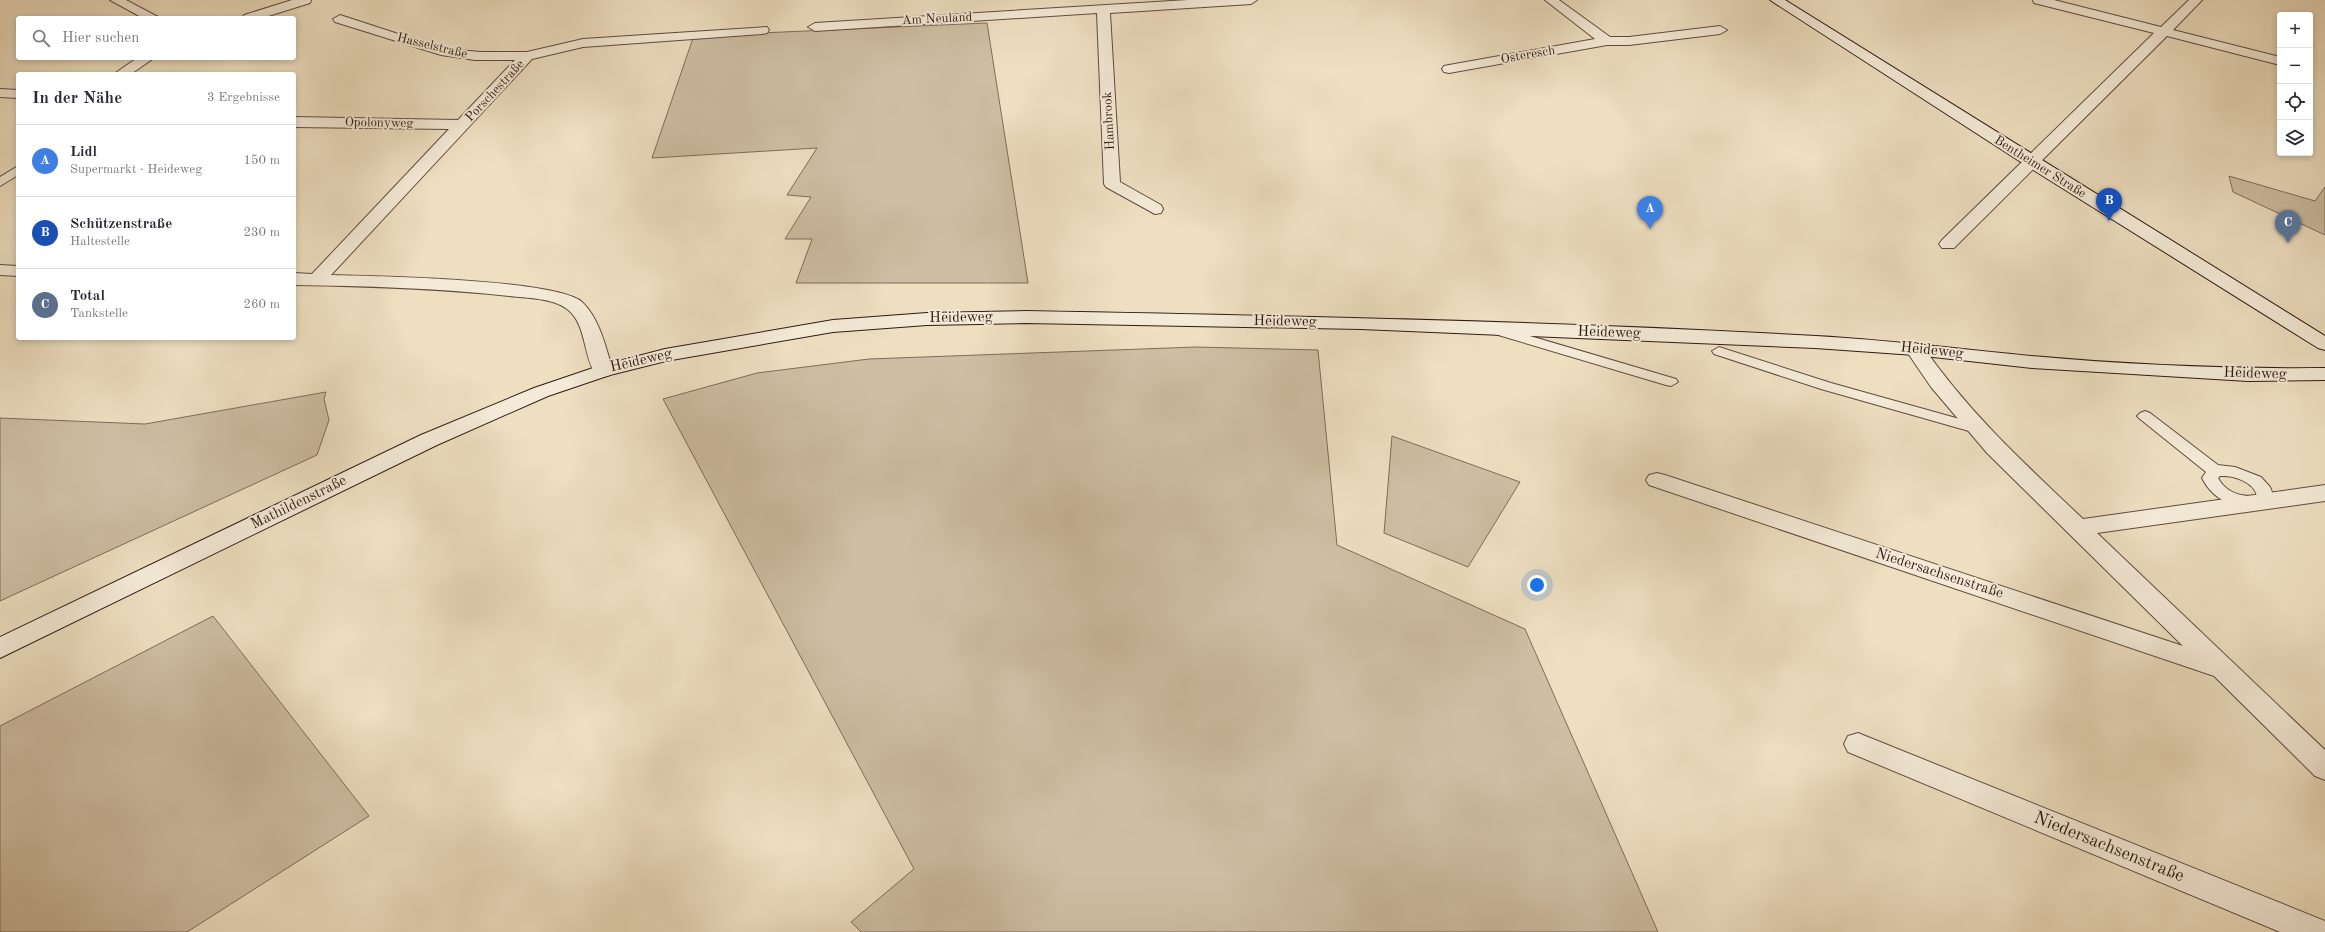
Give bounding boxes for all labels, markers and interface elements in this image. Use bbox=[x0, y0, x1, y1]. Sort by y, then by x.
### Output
street label: Am Neuland bbox=[901, 11, 973, 27]
map controls bbox=[2277, 12, 2313, 156]
button: + bbox=[2277, 12, 2313, 48]
search box bbox=[16, 16, 296, 60]
icon: search bbox=[30, 27, 52, 49]
text: Hier suchen bbox=[62, 31, 139, 46]
street label: Hasselstraße bbox=[395, 31, 469, 61]
street label: Osteresch bbox=[1500, 44, 1556, 66]
button: − bbox=[2277, 48, 2313, 84]
street label: Porschestraße bbox=[463, 58, 527, 124]
button: locate bbox=[2277, 84, 2313, 120]
text: In der Nähe bbox=[32, 90, 122, 107]
text: 3 Ergebnisse bbox=[207, 91, 280, 104]
street label: Hambrook bbox=[1101, 91, 1117, 151]
street label: Opolonyweg bbox=[345, 116, 413, 130]
button: layers bbox=[2277, 120, 2313, 156]
street label: Bentheimer Straße bbox=[1992, 134, 2088, 200]
text: Lidl bbox=[70, 145, 97, 160]
text: A bbox=[40, 154, 50, 167]
text: 150 m bbox=[243, 154, 280, 167]
text: Supermarkt · Heideweg bbox=[70, 163, 202, 176]
pin: B bbox=[2096, 188, 2122, 221]
pin: A bbox=[1637, 196, 1663, 229]
pin: C bbox=[2275, 210, 2301, 243]
text: Schützenstraße bbox=[70, 217, 172, 232]
text: B bbox=[40, 226, 50, 239]
text: 230 m bbox=[243, 226, 280, 239]
text: Haltestelle bbox=[70, 235, 130, 248]
text: Total bbox=[70, 289, 105, 304]
text: C bbox=[41, 298, 49, 311]
text: 260 m bbox=[243, 298, 280, 311]
text: Tankstelle bbox=[70, 307, 128, 320]
street label: Heideweg bbox=[929, 310, 993, 326]
street label: Heideweg bbox=[1253, 314, 1317, 330]
street label: Heideweg bbox=[1577, 324, 1641, 342]
street label: Heideweg bbox=[1900, 340, 1964, 362]
street label: Heideweg bbox=[608, 347, 674, 375]
street label: Heideweg bbox=[2223, 365, 2287, 383]
street label: Mathildenstraße bbox=[249, 473, 349, 533]
street label: Niedersachsenstraße bbox=[1873, 546, 2005, 602]
your location bbox=[1527, 575, 1547, 595]
street label: Niedersachsenstraße bbox=[2031, 809, 2187, 885]

